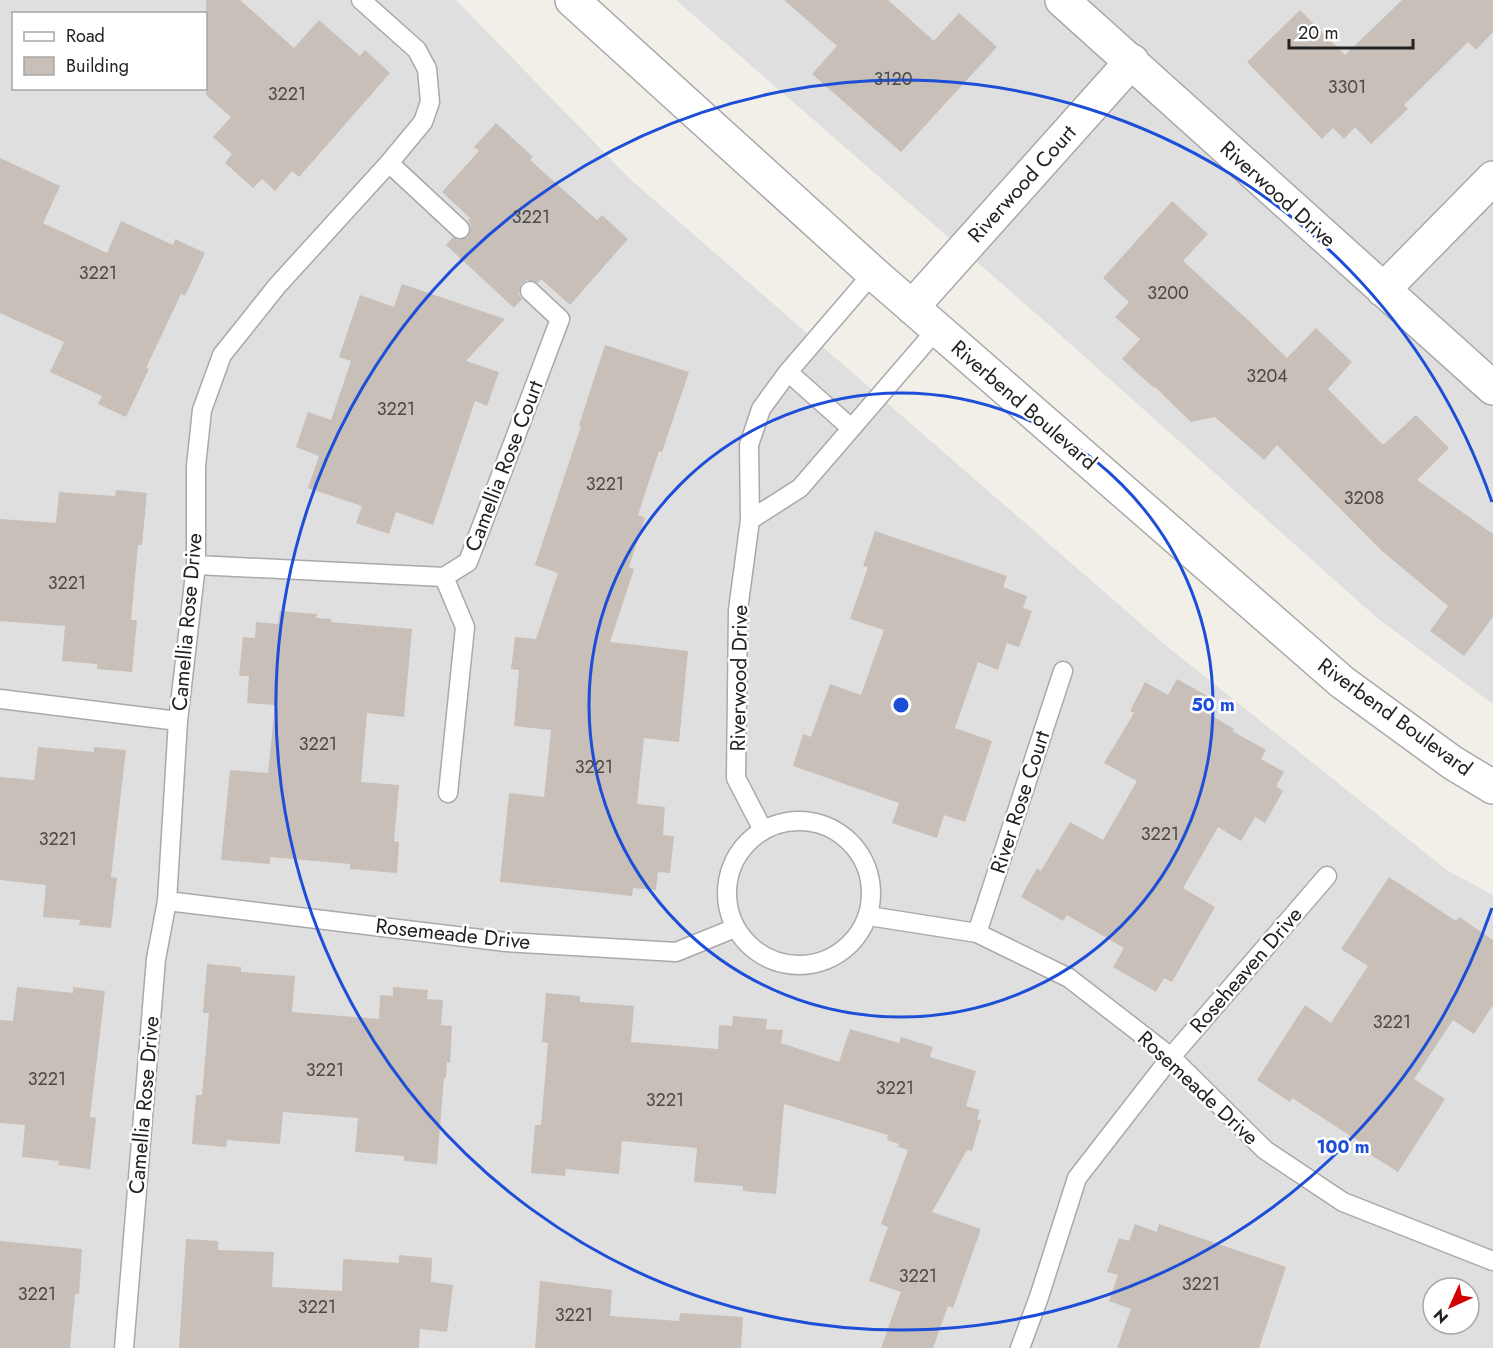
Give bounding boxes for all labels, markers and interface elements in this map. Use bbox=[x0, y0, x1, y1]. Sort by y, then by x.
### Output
legend bbox=[12, 12, 207, 90]
scale bar bbox=[1289, 12, 1414, 50]
text: 20 m bbox=[1298, 20, 1338, 46]
text: Road bbox=[66, 23, 105, 49]
text: Building bbox=[66, 53, 129, 79]
house number: 3120 bbox=[874, 66, 913, 92]
house number: 3301 bbox=[1328, 74, 1366, 100]
house number: 3221 bbox=[268, 81, 306, 107]
street label: Riverwood Court bbox=[961, 119, 1083, 249]
street label: Riverwood Drive bbox=[1213, 134, 1343, 254]
house number: 3221 bbox=[512, 204, 550, 230]
house number: 3221 bbox=[79, 260, 117, 286]
house number: 3200 bbox=[1147, 280, 1189, 306]
street label: Riverbend Boulevard bbox=[945, 333, 1103, 477]
house number: 3204 bbox=[1246, 363, 1288, 389]
street label: Camellia Rose Court bbox=[458, 376, 550, 556]
house number: 3221 bbox=[377, 396, 415, 422]
house number: 3221 bbox=[586, 471, 624, 497]
house number: 3208 bbox=[1344, 485, 1384, 511]
street label: Camellia Rose Drive bbox=[164, 532, 210, 712]
house number: 3221 bbox=[48, 570, 86, 596]
street label: Riverwood Drive bbox=[723, 604, 755, 752]
street label: Riverbend Boulevard bbox=[1312, 651, 1478, 783]
text: 50 m bbox=[1191, 692, 1235, 718]
centre of rings bbox=[891, 695, 911, 715]
street label: River Rose Court bbox=[983, 727, 1057, 877]
house number: 3221 bbox=[299, 731, 337, 757]
house number: 3221 bbox=[575, 754, 613, 780]
house number: 3221 bbox=[1141, 821, 1179, 847]
house number: 3221 bbox=[39, 826, 77, 852]
street label: Roseheaven Drive bbox=[1183, 900, 1309, 1039]
street label: Rosemeade Drive bbox=[374, 911, 532, 957]
house number: 3221 bbox=[1373, 1009, 1411, 1035]
street label: Camellia Rose Drive bbox=[121, 1015, 167, 1195]
street label: Rosemeade Drive bbox=[1131, 1024, 1265, 1152]
house number: 3221 bbox=[306, 1057, 344, 1083]
house number: 3221 bbox=[28, 1066, 66, 1092]
house number: 3221 bbox=[876, 1075, 914, 1101]
house number: 3221 bbox=[646, 1087, 684, 1113]
text: 100 m bbox=[1316, 1134, 1370, 1160]
house number: 3221 bbox=[899, 1263, 937, 1289]
house number: 3221 bbox=[1182, 1271, 1220, 1297]
north arrow bbox=[1421, 1276, 1481, 1336]
house number: 3221 bbox=[18, 1281, 56, 1307]
house number: 3221 bbox=[298, 1294, 336, 1320]
house number: 3221 bbox=[555, 1302, 593, 1328]
text: N bbox=[1428, 1304, 1453, 1329]

